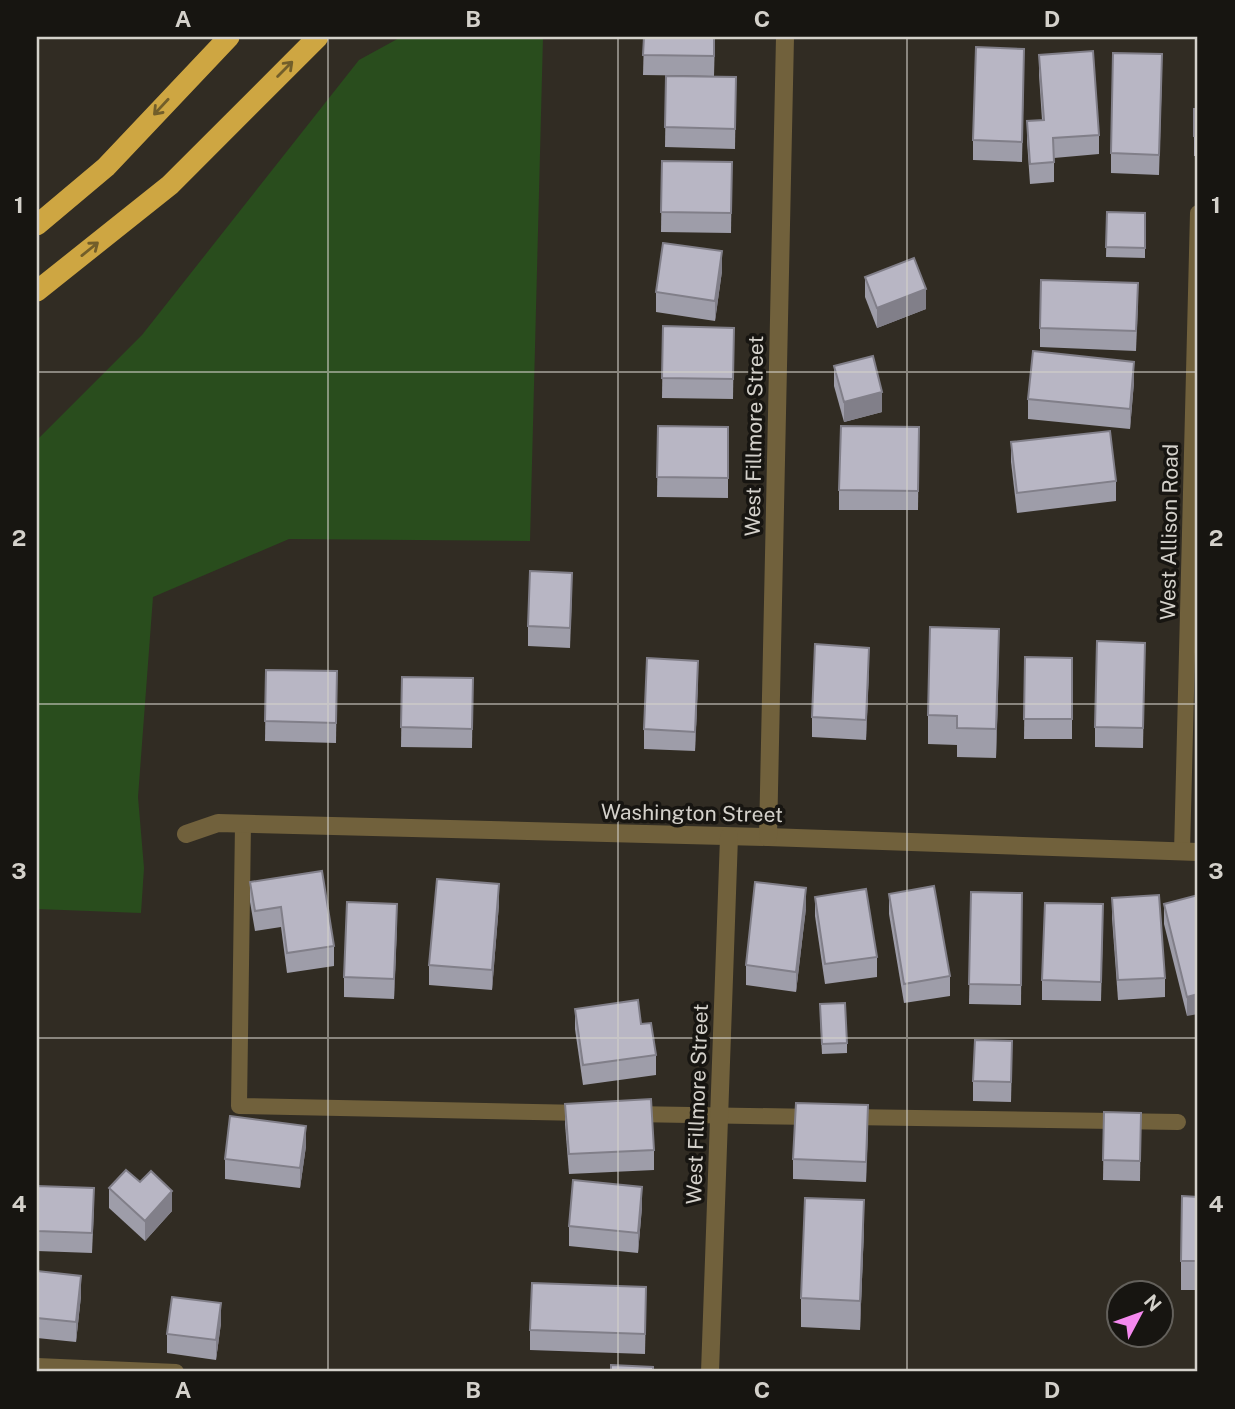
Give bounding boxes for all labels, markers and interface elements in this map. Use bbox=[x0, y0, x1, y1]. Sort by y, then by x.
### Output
text: A bbox=[175, 5, 192, 32]
text: B bbox=[465, 5, 481, 32]
text: C bbox=[754, 5, 770, 32]
text: D bbox=[1044, 5, 1060, 32]
one-way arrow bbox=[277, 61, 294, 78]
one-way arrow bbox=[153, 98, 170, 115]
text: 1 bbox=[14, 191, 24, 218]
text: 1 bbox=[1211, 191, 1221, 218]
one-way arrow bbox=[81, 241, 99, 256]
street label: West Fillmore Street bbox=[740, 335, 768, 537]
street label: West Allison Road bbox=[1155, 444, 1183, 620]
text: 2 bbox=[12, 524, 26, 551]
text: 2 bbox=[1209, 524, 1223, 551]
street label: Washington Street bbox=[601, 799, 783, 827]
text: 3 bbox=[11, 857, 27, 884]
text: 3 bbox=[1208, 857, 1224, 884]
street label: West Fillmore Street bbox=[681, 1003, 713, 1205]
text: 4 bbox=[11, 1190, 27, 1217]
text: 4 bbox=[1208, 1190, 1224, 1217]
north arrow bbox=[1106, 1280, 1176, 1350]
text: N bbox=[1140, 1290, 1166, 1316]
text: A bbox=[175, 1376, 192, 1403]
text: B bbox=[465, 1376, 481, 1403]
text: C bbox=[754, 1376, 770, 1403]
text: D bbox=[1044, 1376, 1060, 1403]

